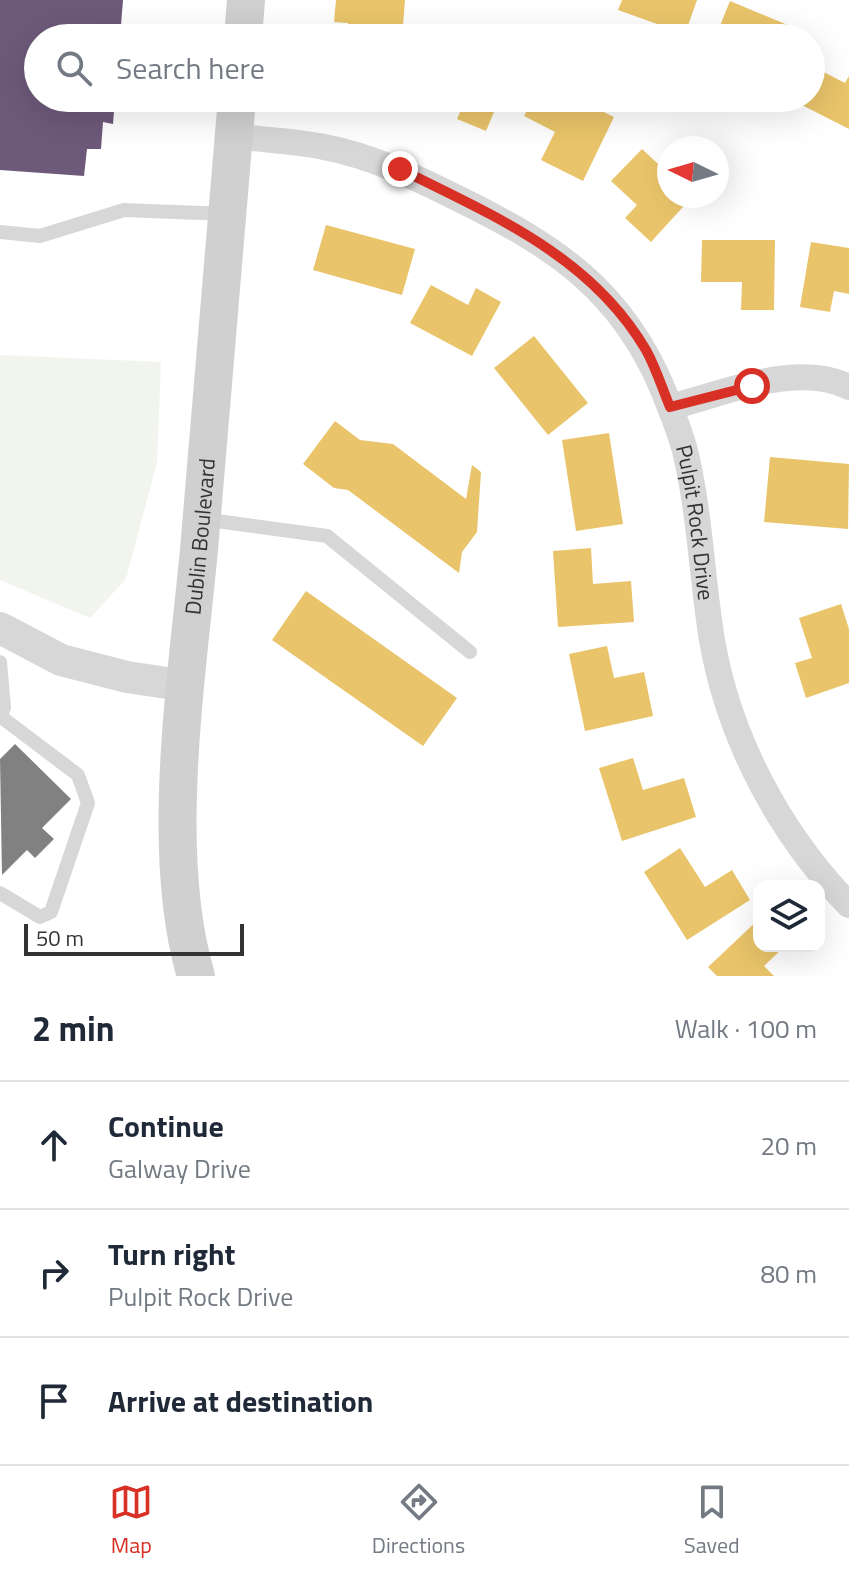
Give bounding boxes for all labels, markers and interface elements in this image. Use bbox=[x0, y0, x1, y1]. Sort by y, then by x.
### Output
search box bbox=[24, 24, 825, 112]
text: Search here bbox=[116, 45, 265, 91]
icon: search bbox=[52, 46, 96, 90]
north arrow bbox=[657, 136, 729, 208]
route end bbox=[382, 151, 418, 187]
route start bbox=[734, 368, 770, 404]
street label: Pulpit Rock Drive bbox=[667, 441, 723, 602]
street label: Dublin Boulevard bbox=[175, 457, 224, 617]
map controls bbox=[753, 880, 825, 952]
button: layers bbox=[753, 880, 825, 952]
scale bar bbox=[24, 920, 244, 956]
text: 50 m bbox=[36, 921, 84, 955]
text: 2 min bbox=[32, 1002, 115, 1054]
text: Walk · 100 m bbox=[675, 1009, 817, 1048]
text: Continue bbox=[108, 1103, 224, 1149]
icon: ahead bbox=[32, 1123, 76, 1167]
text: 20 m bbox=[760, 1126, 817, 1165]
text: Galway Drive bbox=[108, 1149, 251, 1188]
text: Turn right bbox=[108, 1231, 236, 1277]
icon: right bbox=[32, 1251, 76, 1295]
text: 80 m bbox=[760, 1254, 817, 1293]
text: Pulpit Rock Drive bbox=[108, 1277, 293, 1316]
text: Arrive at destination bbox=[108, 1378, 373, 1424]
icon: arrive bbox=[32, 1379, 76, 1423]
tab: Map bbox=[109, 1480, 153, 1562]
tab: Directions bbox=[372, 1480, 465, 1562]
tab: Saved bbox=[684, 1480, 740, 1562]

